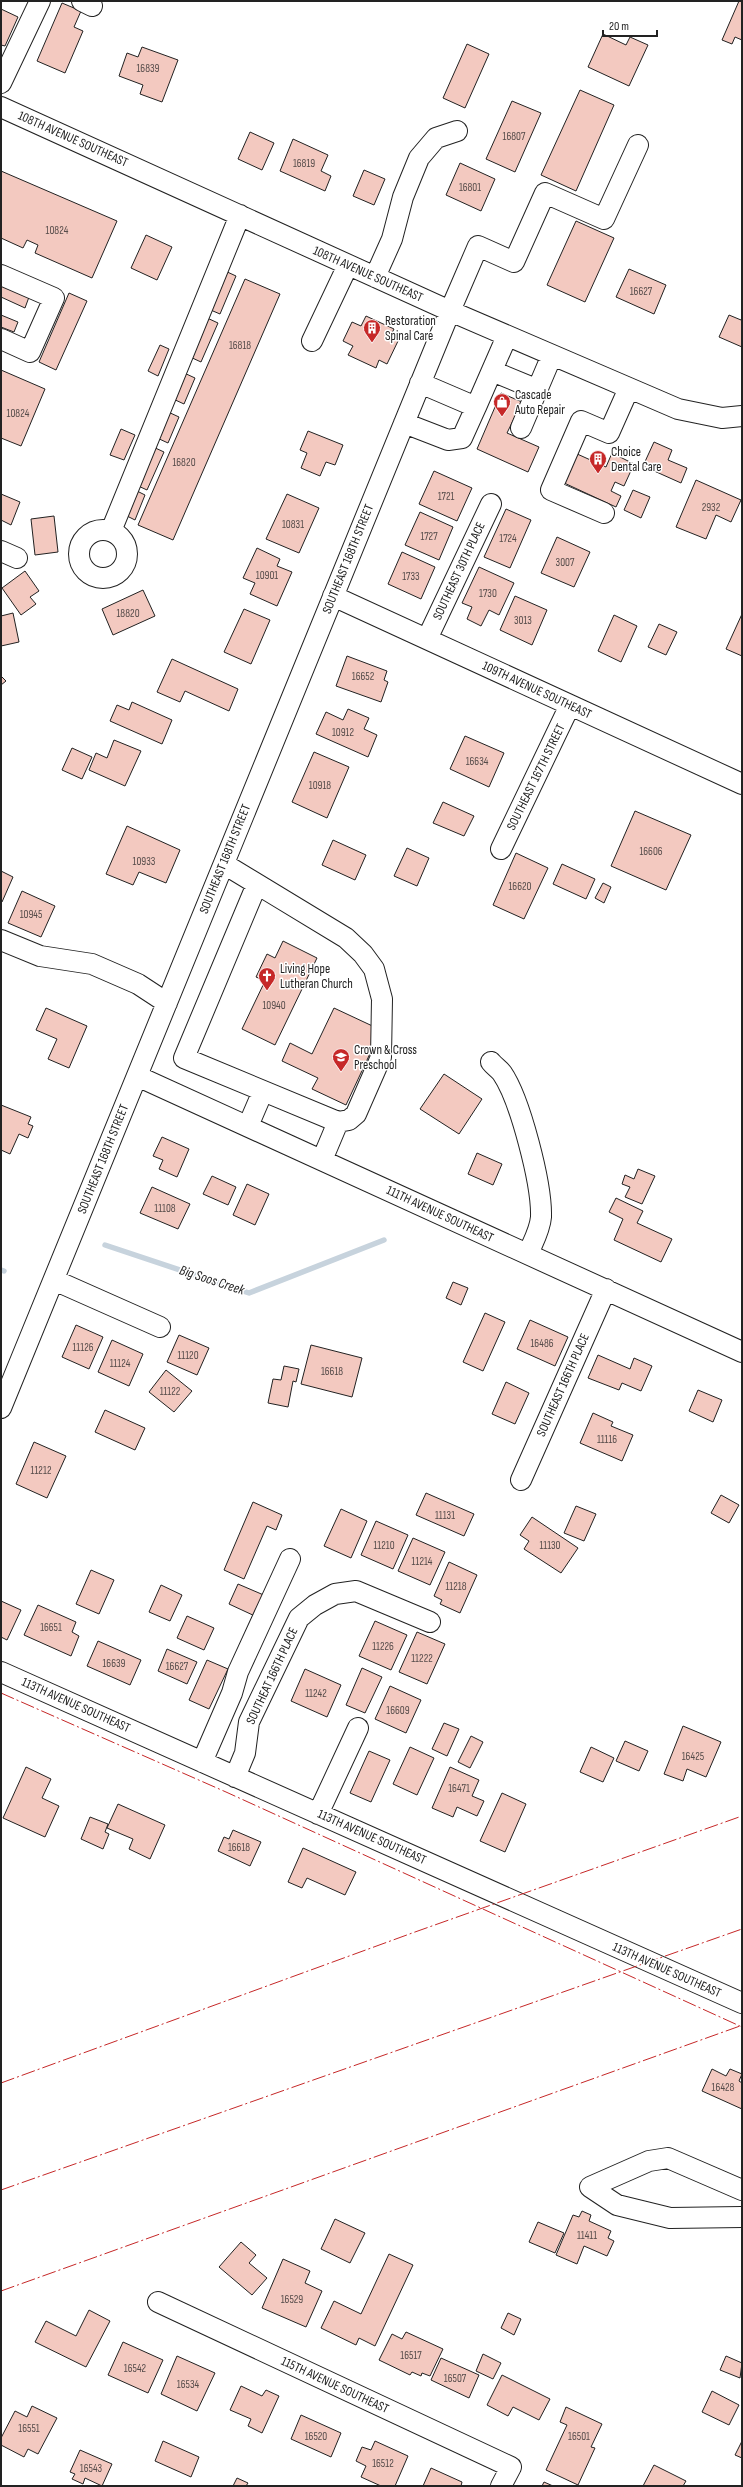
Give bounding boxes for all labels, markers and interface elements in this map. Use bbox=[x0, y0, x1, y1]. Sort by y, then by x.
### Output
scale bar bbox=[603, 12, 657, 38]
text: 20 m bbox=[609, 19, 629, 34]
house number: 16839 bbox=[137, 62, 160, 75]
street label: 108TH AVENUE SOUTHEAST bbox=[16, 108, 130, 170]
house number: 16807 bbox=[503, 130, 526, 143]
house number: 16819 bbox=[293, 157, 315, 170]
house number: 16801 bbox=[459, 181, 481, 194]
house number: 10824 bbox=[46, 224, 69, 237]
street label: 108TH AVENUE SOUTHEAST bbox=[311, 243, 425, 305]
house number: 16627 bbox=[630, 285, 653, 298]
place label: Restoration Spinal Care bbox=[385, 313, 436, 344]
building icon: Restoration Spinal Care bbox=[362, 318, 382, 343]
house number: 16818 bbox=[229, 339, 251, 352]
place label: Cascade Auto Repair bbox=[514, 387, 565, 418]
shop icon: Cascade Auto Repair bbox=[492, 392, 512, 417]
house number: 10824 bbox=[7, 407, 30, 420]
place label: Choice Dental Care bbox=[611, 444, 662, 475]
building icon: Choice Dental Care bbox=[588, 449, 608, 474]
house number: 16820 bbox=[172, 456, 196, 469]
house number: 1721 bbox=[438, 490, 454, 503]
house number: 2932 bbox=[702, 501, 721, 514]
street label: SOUTHEAST 168TH STREET bbox=[319, 502, 377, 616]
house number: 10831 bbox=[282, 518, 304, 531]
street label: SOUTHEAST 30TH PLACE bbox=[429, 519, 489, 623]
house number: 1727 bbox=[420, 530, 438, 543]
house number: 1724 bbox=[499, 532, 517, 545]
house number: 3007 bbox=[556, 556, 575, 569]
house number: 10901 bbox=[256, 569, 278, 582]
house number: 1733 bbox=[402, 570, 420, 583]
house number: 1730 bbox=[479, 587, 497, 600]
house number: 18820 bbox=[116, 607, 140, 620]
house number: 3013 bbox=[514, 614, 532, 627]
street label: 109TH AVENUE SOUTHEAST bbox=[480, 658, 594, 722]
house number: 16652 bbox=[352, 670, 375, 683]
street label: SOUTHEAST 167TH STREET bbox=[503, 721, 569, 833]
house number: 10912 bbox=[332, 726, 355, 739]
house number: 16634 bbox=[466, 755, 489, 768]
house number: 10918 bbox=[309, 779, 331, 792]
street label: SOUTHEAST 168TH STREET bbox=[196, 802, 254, 916]
house number: 16606 bbox=[639, 845, 663, 858]
house number: 10933 bbox=[133, 855, 156, 868]
house number: 16620 bbox=[508, 880, 532, 893]
house number: 10945 bbox=[20, 908, 42, 921]
place label: Living Hope Lutheran Church bbox=[280, 961, 353, 992]
church icon: Living Hope Lutheran Church bbox=[257, 966, 277, 991]
house number: 10940 bbox=[262, 999, 286, 1012]
place label: Crown & Cross Preschool bbox=[354, 1042, 417, 1073]
school or university icon: Crown & Cross Preschool bbox=[331, 1047, 351, 1072]
street label: SOUTHEAST 168TH STREET bbox=[74, 1102, 132, 1216]
street label: 111TH AVENUE SOUTHEAST bbox=[384, 1182, 496, 1246]
house number: 11108 bbox=[154, 1202, 176, 1215]
water label: Big Soos Creek bbox=[177, 1262, 247, 1299]
street label: SOUTHEAST 166TH PLACE bbox=[533, 1331, 593, 1439]
house number: 16486 bbox=[530, 1337, 554, 1350]
house number: 11126 bbox=[72, 1341, 94, 1354]
house number: 11120 bbox=[177, 1349, 199, 1362]
house number: 11124 bbox=[110, 1357, 131, 1370]
house number: 16618 bbox=[321, 1365, 343, 1378]
house number: 11122 bbox=[160, 1385, 181, 1398]
house number: 11116 bbox=[597, 1433, 617, 1446]
house number: 11212 bbox=[31, 1464, 52, 1477]
house number: 11131 bbox=[435, 1509, 455, 1522]
house number: 11210 bbox=[373, 1539, 395, 1552]
house number: 11130 bbox=[539, 1539, 561, 1552]
house number: 11214 bbox=[412, 1555, 433, 1568]
house number: 11218 bbox=[445, 1580, 467, 1593]
house number: 16651 bbox=[40, 1621, 62, 1634]
street label: SOUTHEAT 166TH PLACE bbox=[243, 1625, 301, 1727]
house number: 11226 bbox=[372, 1640, 394, 1653]
house number: 11222 bbox=[411, 1652, 433, 1665]
house number: 16639 bbox=[103, 1657, 126, 1670]
house number: 16627 bbox=[166, 1660, 189, 1673]
street label: 113TH AVENUE SOUTHEAST bbox=[19, 1674, 133, 1736]
house number: 11242 bbox=[305, 1687, 327, 1700]
house number: 16609 bbox=[386, 1704, 410, 1717]
house number: 16425 bbox=[682, 1750, 704, 1763]
house number: 16471 bbox=[448, 1782, 470, 1795]
street label: 113TH AVENUE SOUTHEAST bbox=[315, 1806, 429, 1868]
house number: 16618 bbox=[228, 1841, 250, 1854]
street label: 113TH AVENUE SOUTHEAST bbox=[610, 1939, 724, 2001]
house number: 16428 bbox=[712, 2081, 735, 2094]
house number: 11411 bbox=[577, 2229, 597, 2242]
house number: 16529 bbox=[281, 2293, 303, 2306]
house number: 16517 bbox=[400, 2349, 422, 2362]
street label: 115TH AVENUE SOUTHEAST bbox=[279, 2353, 391, 2417]
house number: 16542 bbox=[124, 2362, 147, 2375]
house number: 16507 bbox=[444, 2372, 467, 2385]
house number: 16534 bbox=[177, 2378, 200, 2391]
house number: 16551 bbox=[18, 2422, 40, 2435]
house number: 16520 bbox=[305, 2430, 327, 2443]
house number: 16501 bbox=[568, 2430, 590, 2443]
house number: 16512 bbox=[372, 2457, 394, 2470]
house number: 16543 bbox=[80, 2462, 103, 2475]

